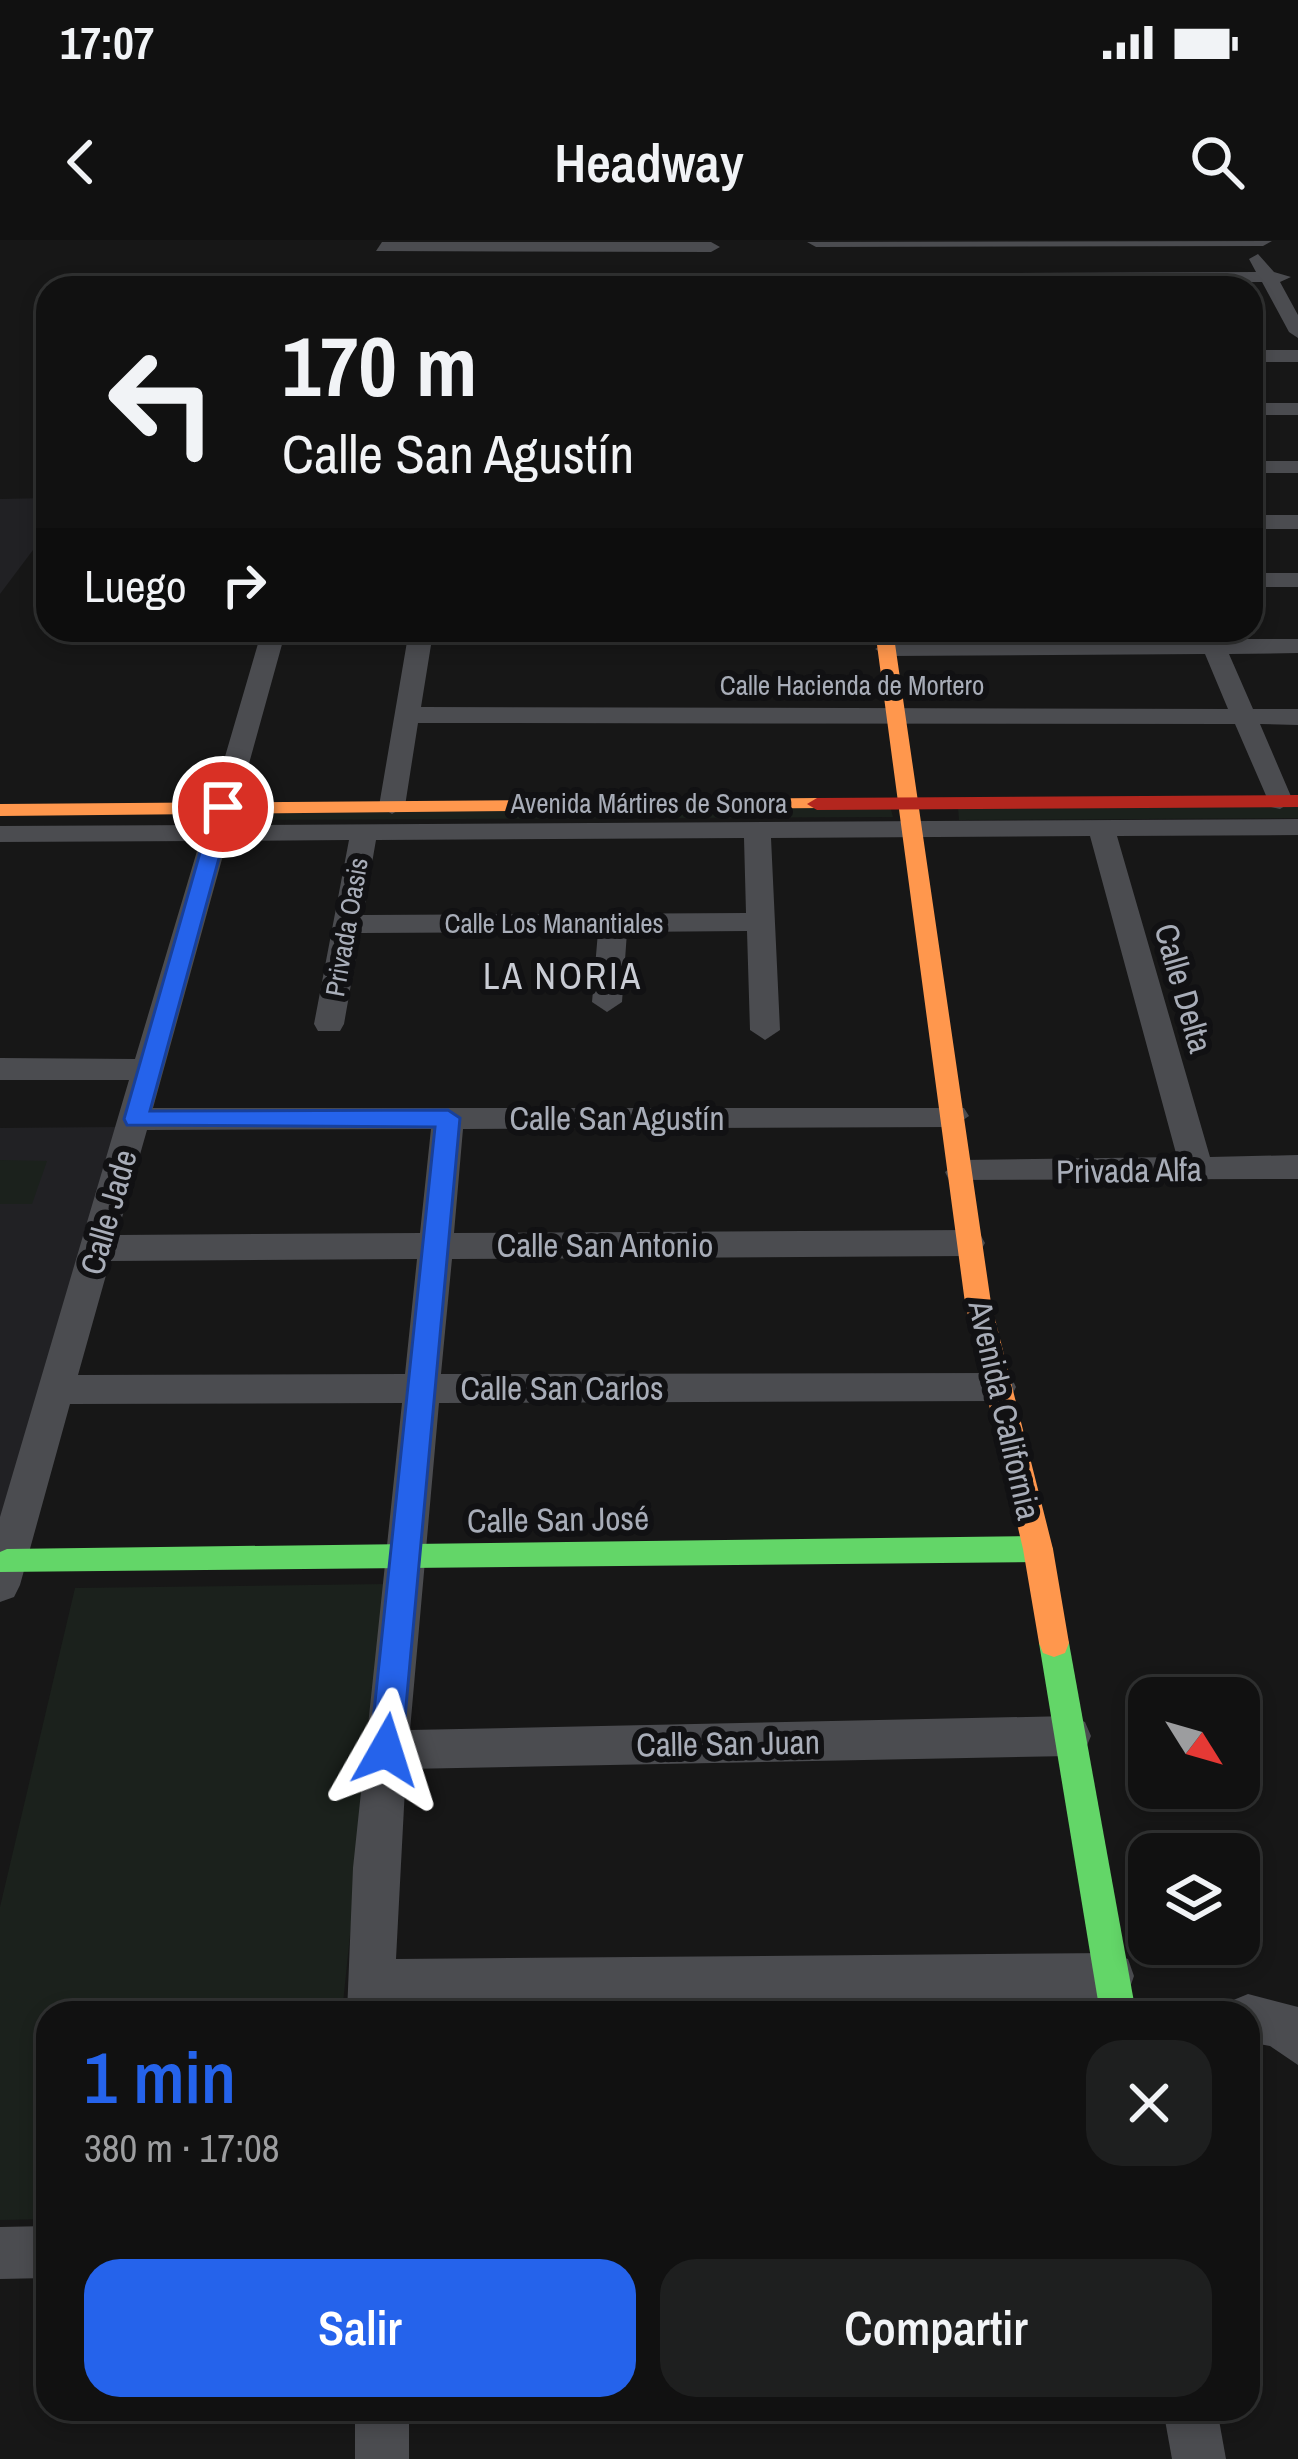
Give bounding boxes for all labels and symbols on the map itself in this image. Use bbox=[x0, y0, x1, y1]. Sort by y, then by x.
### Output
street label: Calle Hacienda de Mortero bbox=[720, 667, 984, 703]
pin bbox=[172, 756, 274, 858]
street label: Avenida Mártires de Sonora bbox=[510, 785, 787, 821]
street label: Privada Oasis bbox=[316, 855, 376, 999]
street label: Calle Los Manantiales bbox=[444, 905, 664, 941]
street label: Calle Delta bbox=[1145, 918, 1223, 1058]
district label: LA NORIA bbox=[483, 952, 643, 1000]
street label: Calle San Agustín bbox=[509, 1096, 725, 1140]
street label: Calle Jade bbox=[69, 1144, 147, 1280]
street label: Privada Alfa bbox=[1056, 1147, 1202, 1193]
street label: Calle San Antonio bbox=[497, 1223, 713, 1267]
street label: Avenida California bbox=[958, 1295, 1052, 1524]
street label: Calle San Carlos bbox=[460, 1366, 664, 1410]
street label: Calle San José bbox=[467, 1495, 649, 1543]
north arrow bbox=[1128, 1677, 1260, 1809]
position arrow bbox=[323, 1687, 449, 1813]
street label: Calle San Juan bbox=[636, 1719, 820, 1767]

